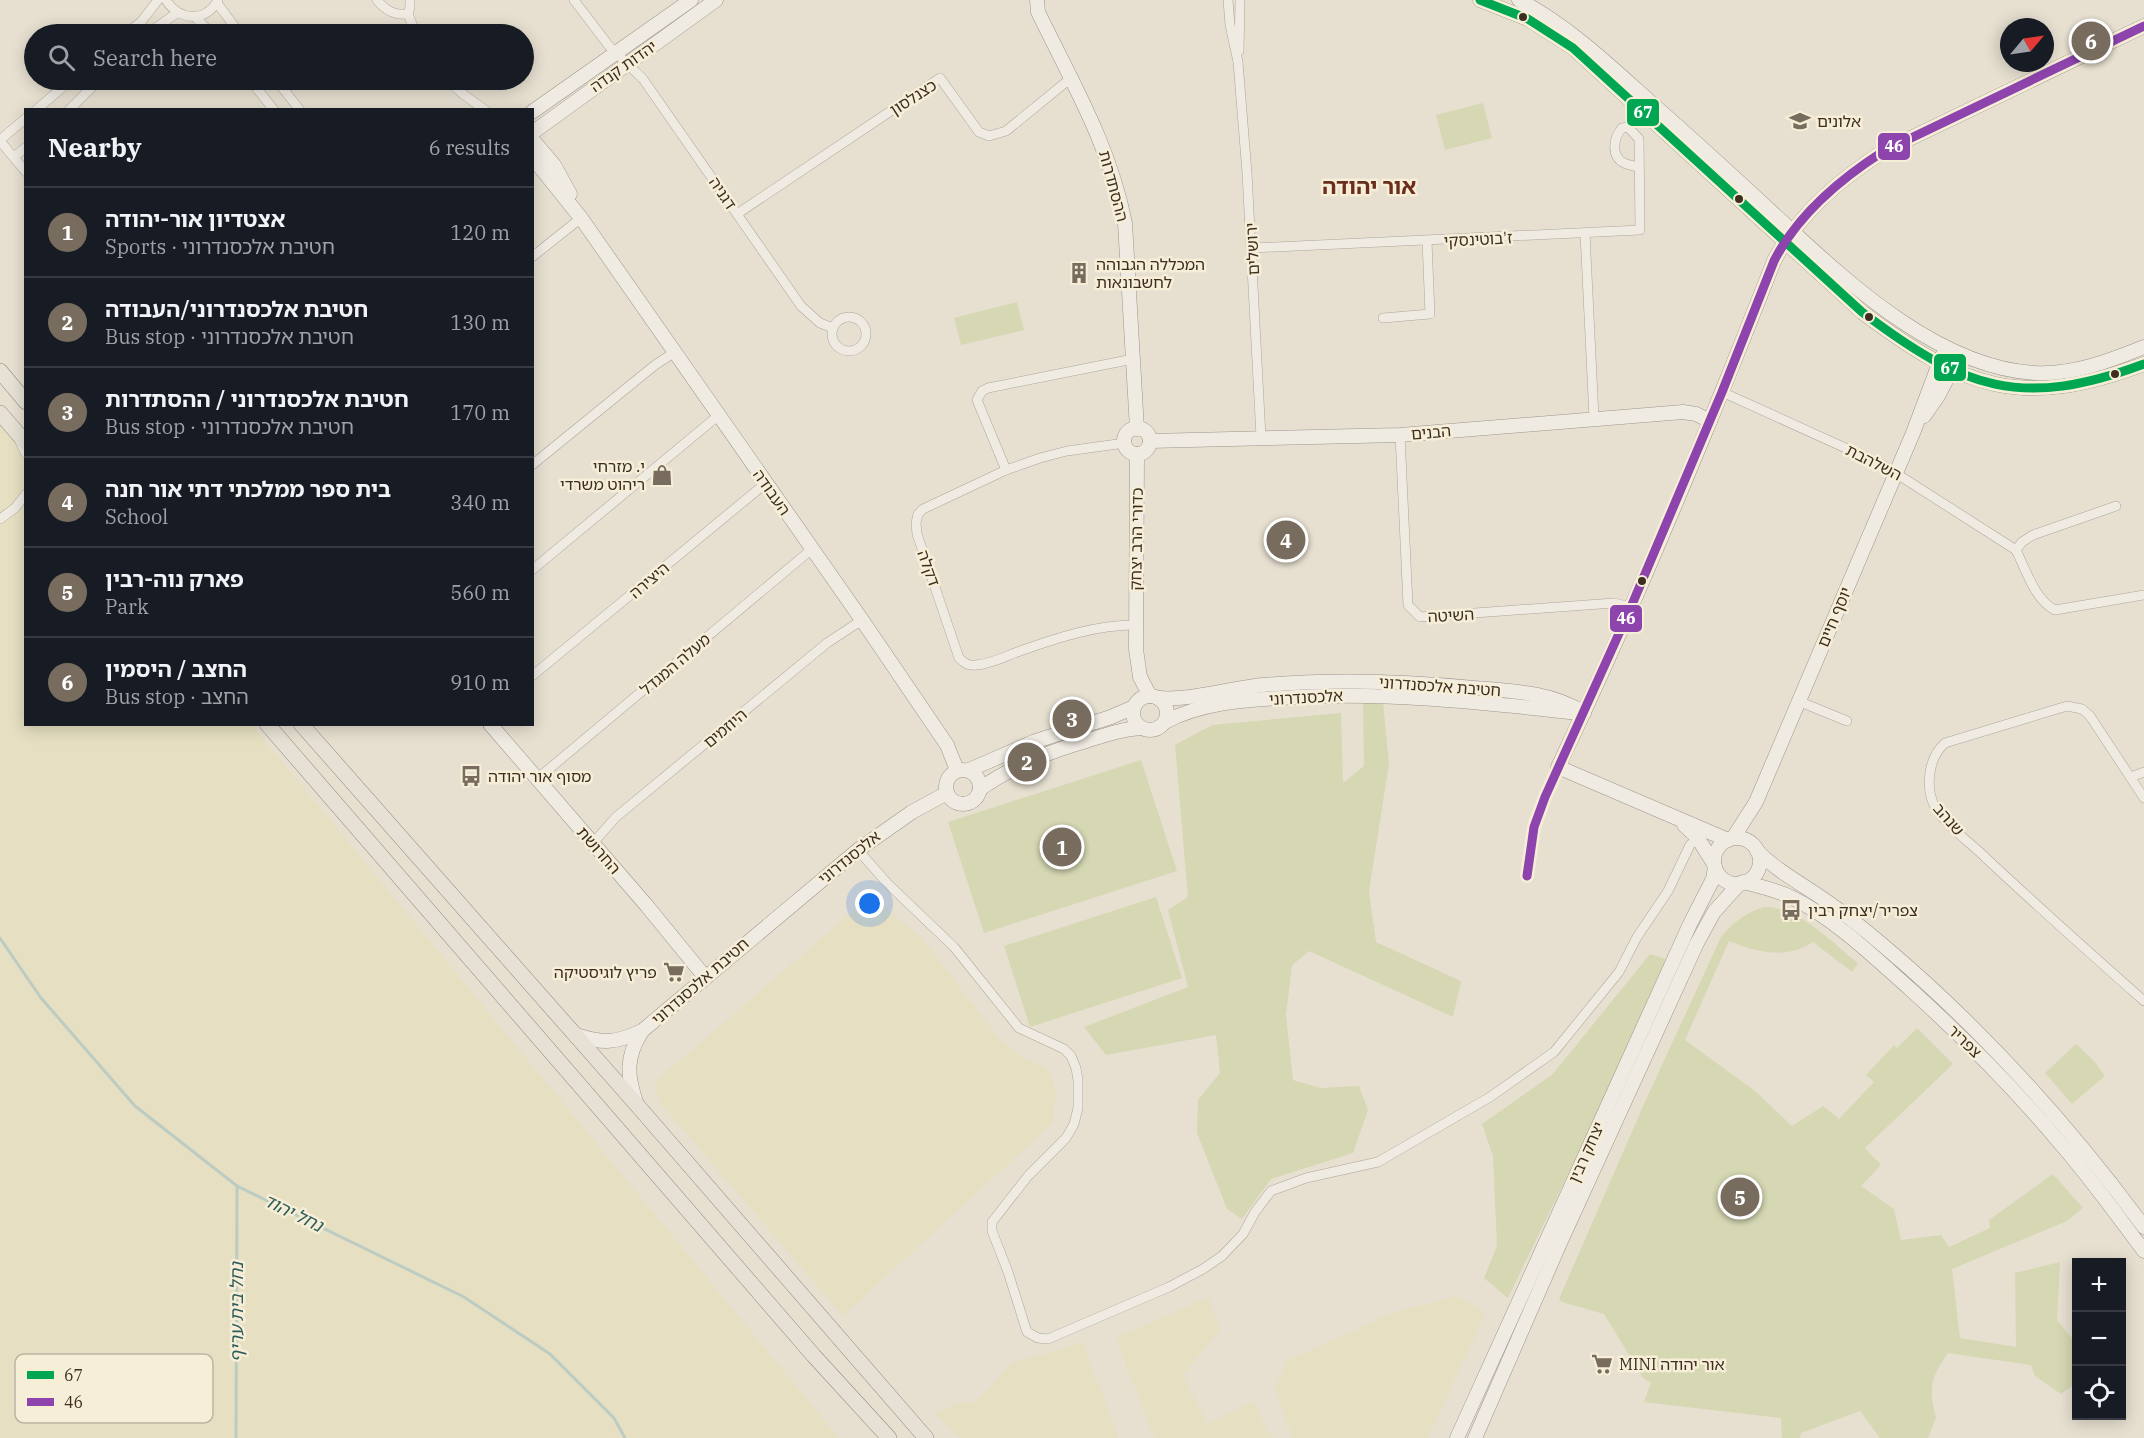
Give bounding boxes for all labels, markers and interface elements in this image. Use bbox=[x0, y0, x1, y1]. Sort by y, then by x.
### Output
unlabelled marker bbox=[1517, 11, 1529, 23]
north arrow bbox=[2000, 18, 2054, 72]
pin: 6 bbox=[2072, 18, 2110, 63]
search box bbox=[24, 24, 534, 90]
street label: יהדות קנדה bbox=[586, 36, 660, 96]
icon: search bbox=[45, 41, 78, 74]
text: Search here bbox=[93, 43, 217, 72]
street label: כצנלסון bbox=[886, 75, 940, 119]
line badge: 67 bbox=[1626, 98, 1660, 127]
text: 67 bbox=[1633, 102, 1653, 122]
school or university icon: אלונים bbox=[1788, 109, 1812, 133]
place label: אלונים bbox=[1817, 111, 1861, 131]
text: Nearby bbox=[48, 130, 142, 164]
line badge: 46 bbox=[1877, 132, 1911, 161]
text: 6 results bbox=[429, 134, 510, 161]
text: 46 bbox=[1884, 136, 1904, 156]
street label: ההסתדרות bbox=[1095, 148, 1133, 224]
district label: אור יהודה bbox=[1322, 171, 1416, 200]
street label: דגניה bbox=[705, 173, 741, 213]
unlabelled marker bbox=[1733, 193, 1745, 205]
text: אצטדיון אור-יהודה bbox=[105, 204, 285, 233]
text: 1 bbox=[62, 219, 74, 246]
text: 120 m bbox=[450, 219, 510, 246]
street label: ירושלים bbox=[1241, 222, 1263, 276]
street label: ז'בוטינסקי bbox=[1443, 227, 1513, 251]
text: Sports · חטיבת אלכסנדרוני bbox=[105, 233, 335, 260]
place label: המכללה הגבוהה לחשבונאות bbox=[1096, 254, 1205, 292]
building icon: המכללה הגבוהה לחשבונאות bbox=[1067, 261, 1091, 285]
text: חטיבת אלכסנדרוני/העבודה bbox=[105, 294, 368, 323]
text: 2 bbox=[62, 309, 74, 336]
text: 130 m bbox=[450, 309, 510, 336]
unlabelled marker bbox=[1863, 311, 1875, 323]
text: Bus stop · חטיבת אלכסנדרוני bbox=[105, 323, 354, 350]
line badge: 67 bbox=[1933, 353, 1967, 382]
text: 67 bbox=[1940, 358, 1960, 378]
unlabelled marker bbox=[2109, 368, 2121, 380]
text: חטיבת אלכסנדרוני / ההסתדרות bbox=[105, 384, 409, 413]
text: 3 bbox=[62, 399, 74, 426]
text: 170 m bbox=[450, 399, 510, 426]
text: Bus stop · חטיבת אלכסנדרוני bbox=[105, 413, 354, 440]
street label: הבנים bbox=[1410, 420, 1452, 444]
street label: השלהבת bbox=[1843, 439, 1905, 485]
place label: י. מזרחי ריהוט משרדי bbox=[560, 456, 645, 494]
shop icon: י. מזרחי ריהוט משרדי bbox=[650, 463, 674, 487]
street label: העבודה bbox=[749, 465, 795, 519]
text: בית ספר ממלכתי דתי אור חנה bbox=[105, 474, 391, 503]
street label: כדורי הרב יצחק bbox=[1125, 487, 1147, 591]
text: 4 bbox=[62, 489, 74, 516]
text: 340 m bbox=[450, 489, 510, 516]
text: School bbox=[105, 503, 168, 530]
pin: 4 bbox=[1266, 518, 1306, 562]
street label: דקלה bbox=[913, 547, 945, 589]
street label: היצירה bbox=[625, 558, 673, 602]
text: פארק נוה-רבין bbox=[105, 564, 244, 593]
unlabelled marker bbox=[1636, 575, 1648, 587]
text: 5 bbox=[62, 579, 74, 606]
text: 560 m bbox=[450, 579, 510, 606]
street label: יוסף חיים bbox=[1812, 584, 1856, 650]
text: Park bbox=[105, 593, 149, 620]
street label: השיטה bbox=[1427, 604, 1475, 626]
line badge: 46 bbox=[1609, 604, 1643, 633]
text: 46 bbox=[1616, 608, 1636, 628]
street label: מעלה המגדל bbox=[636, 629, 714, 699]
text: החצב / היסמין bbox=[105, 654, 247, 683]
text: 6 bbox=[62, 669, 74, 696]
text: 910 m bbox=[450, 669, 510, 696]
street label: חטיבת אלכסנדרוני bbox=[1378, 672, 1502, 700]
text: Bus stop · החצב bbox=[105, 683, 249, 710]
street label: אלכסנדרוני bbox=[1268, 685, 1344, 709]
pin: 3 bbox=[1052, 696, 1092, 742]
street label: היוזמים bbox=[699, 704, 751, 752]
pin: 2 bbox=[1008, 740, 1046, 784]
bus stop icon: מסוף אור יהודה bbox=[459, 764, 483, 788]
place label: מסוף אור יהודה bbox=[488, 766, 591, 786]
street label: שנהב bbox=[1929, 799, 1969, 839]
street label: החרושת bbox=[573, 822, 625, 878]
pin: 1 bbox=[1042, 824, 1082, 870]
street label: אלכסנדרוני bbox=[814, 826, 884, 888]
your location bbox=[855, 889, 884, 918]
bus stop icon: צפריר/יצחק רבין bbox=[1779, 898, 1803, 922]
place label: צפריר/יצחק רבין bbox=[1808, 900, 1918, 920]
street label: חטיבת אלכסנדרוני bbox=[647, 933, 753, 1029]
supermarket icon: פריץ לוגיסטיקה bbox=[662, 960, 686, 984]
place label: פריץ לוגיסטיקה bbox=[554, 962, 657, 982]
street label: צפריר bbox=[1944, 1020, 1986, 1062]
street label: יצחק רבין bbox=[1564, 1118, 1608, 1186]
pin: 5 bbox=[1720, 1174, 1760, 1220]
water label: נחל יהוד bbox=[260, 1188, 328, 1237]
map controls bbox=[2072, 1258, 2126, 1420]
button: + bbox=[2072, 1258, 2126, 1312]
water label: נחל בית עריף bbox=[225, 1261, 248, 1362]
button: − bbox=[2072, 1312, 2126, 1366]
supermarket icon: MINI אור יהודה bbox=[1590, 1352, 1614, 1376]
legend bbox=[15, 1354, 213, 1423]
place label: MINI אור יהודה bbox=[1619, 1354, 1725, 1374]
text: 67 bbox=[64, 1365, 83, 1385]
button: locate bbox=[2072, 1366, 2126, 1420]
text: 46 bbox=[64, 1392, 83, 1412]

